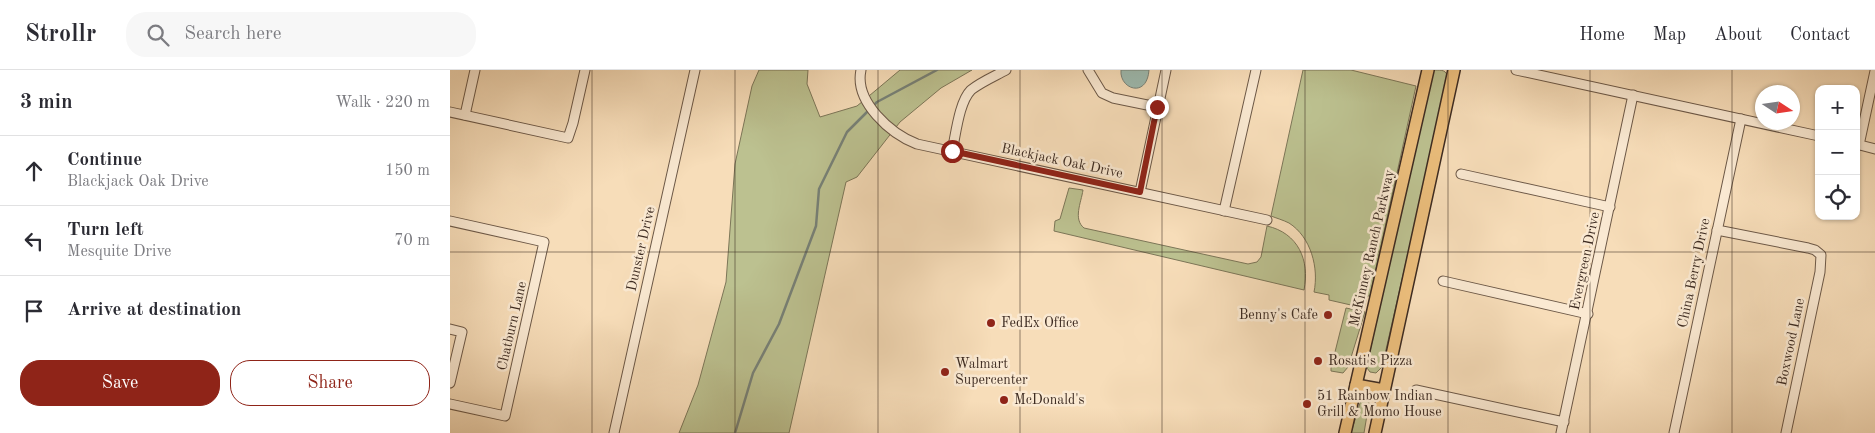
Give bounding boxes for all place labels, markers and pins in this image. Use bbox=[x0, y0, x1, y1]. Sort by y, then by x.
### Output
place label: Benny's Cafe bbox=[1239, 308, 1318, 322]
marker: Benny's Cafe bbox=[1322, 309, 1334, 321]
place label: FedEx Office bbox=[1001, 316, 1078, 330]
marker: FedEx Office bbox=[985, 317, 997, 329]
place label: Rosati's Pizza bbox=[1328, 354, 1413, 368]
marker: Rosati's Pizza bbox=[1312, 355, 1324, 367]
place label: Walmart Supercenter bbox=[955, 357, 1028, 387]
marker: Walmart Supercenter bbox=[939, 366, 951, 378]
place label: 51 Rainbow Indian Grill & Momo House bbox=[1317, 389, 1442, 419]
place label: McDonald's bbox=[1014, 393, 1085, 407]
marker: McDonald's bbox=[998, 394, 1010, 406]
marker: 51 Rainbow Indian Grill & Momo House bbox=[1301, 398, 1313, 410]

